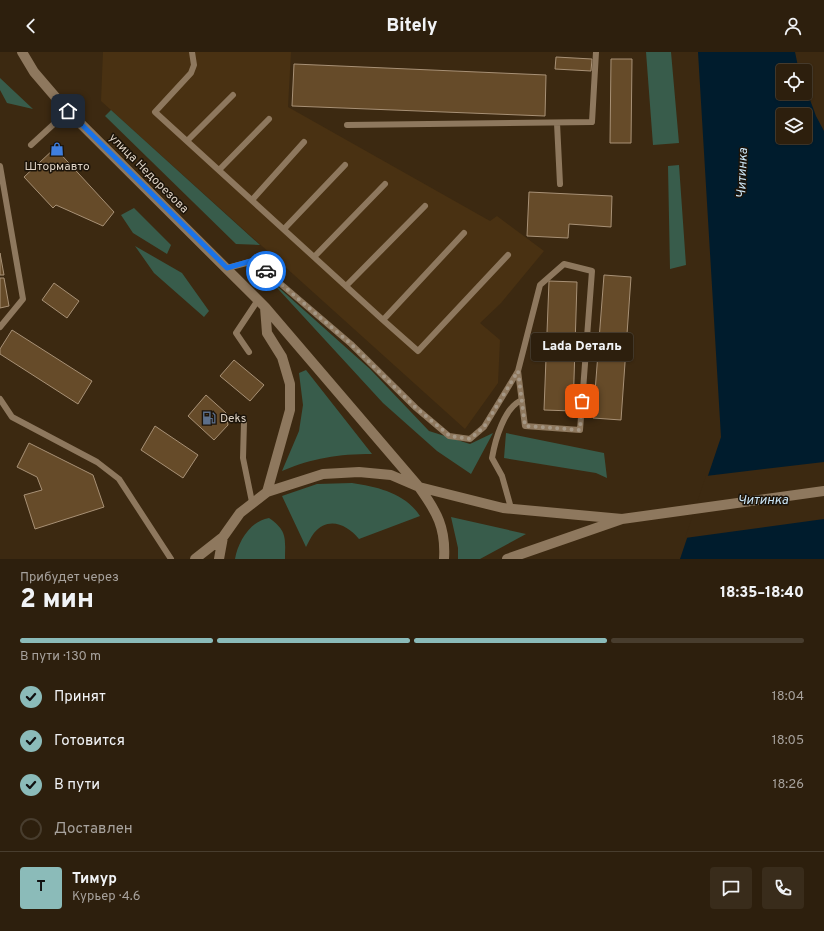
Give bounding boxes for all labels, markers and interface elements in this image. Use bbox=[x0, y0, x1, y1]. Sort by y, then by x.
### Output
icon: back bbox=[20, 15, 42, 37]
text: Bitely bbox=[387, 15, 437, 38]
icon: person bbox=[782, 15, 804, 37]
map controls bbox=[776, 64, 812, 144]
button: locate bbox=[776, 64, 812, 100]
pin bbox=[51, 94, 85, 128]
icon: home bbox=[57, 100, 79, 122]
button: layers bbox=[776, 108, 812, 144]
street label: улица Недорезова bbox=[105, 130, 192, 217]
shop icon: Штормавто bbox=[49, 141, 65, 157]
water label: Читинка bbox=[734, 147, 752, 199]
place label: Штормавто bbox=[24, 159, 90, 175]
courier bbox=[246, 251, 286, 291]
icon: car bbox=[255, 260, 277, 282]
callout: Lada Dеталь bbox=[531, 333, 633, 361]
text: Lada Dеталь bbox=[542, 339, 622, 355]
pin bbox=[565, 384, 599, 418]
icon: bag bbox=[571, 390, 593, 412]
fuel station icon: Deks bbox=[201, 410, 217, 426]
place label: Deks bbox=[220, 411, 246, 427]
water label: Читинка bbox=[738, 493, 789, 509]
text: Прибудет через bbox=[20, 570, 119, 586]
text: 2 мин bbox=[20, 584, 94, 617]
text: 18:35–18:40 bbox=[720, 584, 804, 603]
text: В пути · 130 m bbox=[20, 649, 101, 665]
icon: check bbox=[20, 686, 42, 708]
text: Принят bbox=[54, 688, 106, 707]
text: 18:04 bbox=[772, 689, 804, 705]
icon: check bbox=[20, 730, 42, 752]
text: Готовится bbox=[54, 732, 125, 751]
text: 18:05 bbox=[772, 733, 804, 749]
icon: check bbox=[20, 774, 42, 796]
text: В пути bbox=[54, 776, 100, 795]
text: 18:26 bbox=[773, 777, 804, 793]
text: Доставлен bbox=[54, 820, 133, 839]
button: chat bbox=[710, 867, 752, 909]
button: phone bbox=[762, 867, 804, 909]
text: Тимур bbox=[72, 870, 117, 889]
text: Т bbox=[36, 878, 46, 897]
text: Курьер · 4.6 bbox=[72, 889, 141, 905]

